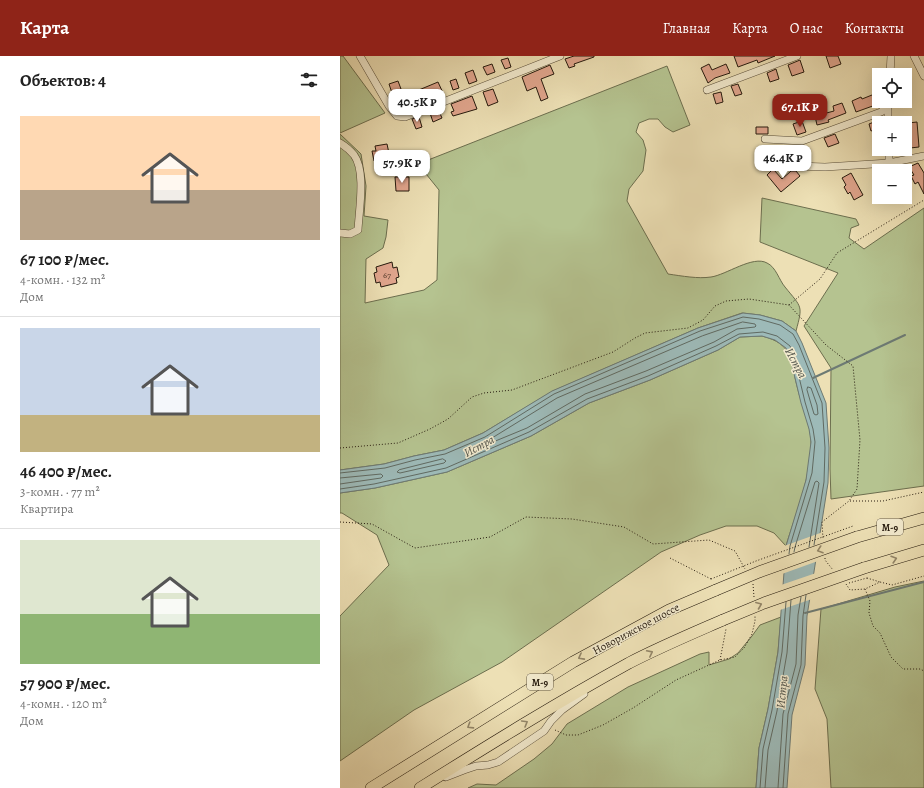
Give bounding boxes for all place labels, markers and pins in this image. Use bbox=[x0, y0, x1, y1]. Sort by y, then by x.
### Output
pin: 40.5K ₽ bbox=[380, 89, 454, 123]
pin: 67.1K ₽ bbox=[763, 94, 837, 128]
pin: 46.4K ₽ bbox=[746, 145, 820, 179]
pin: 57.9K ₽ bbox=[365, 150, 439, 184]

